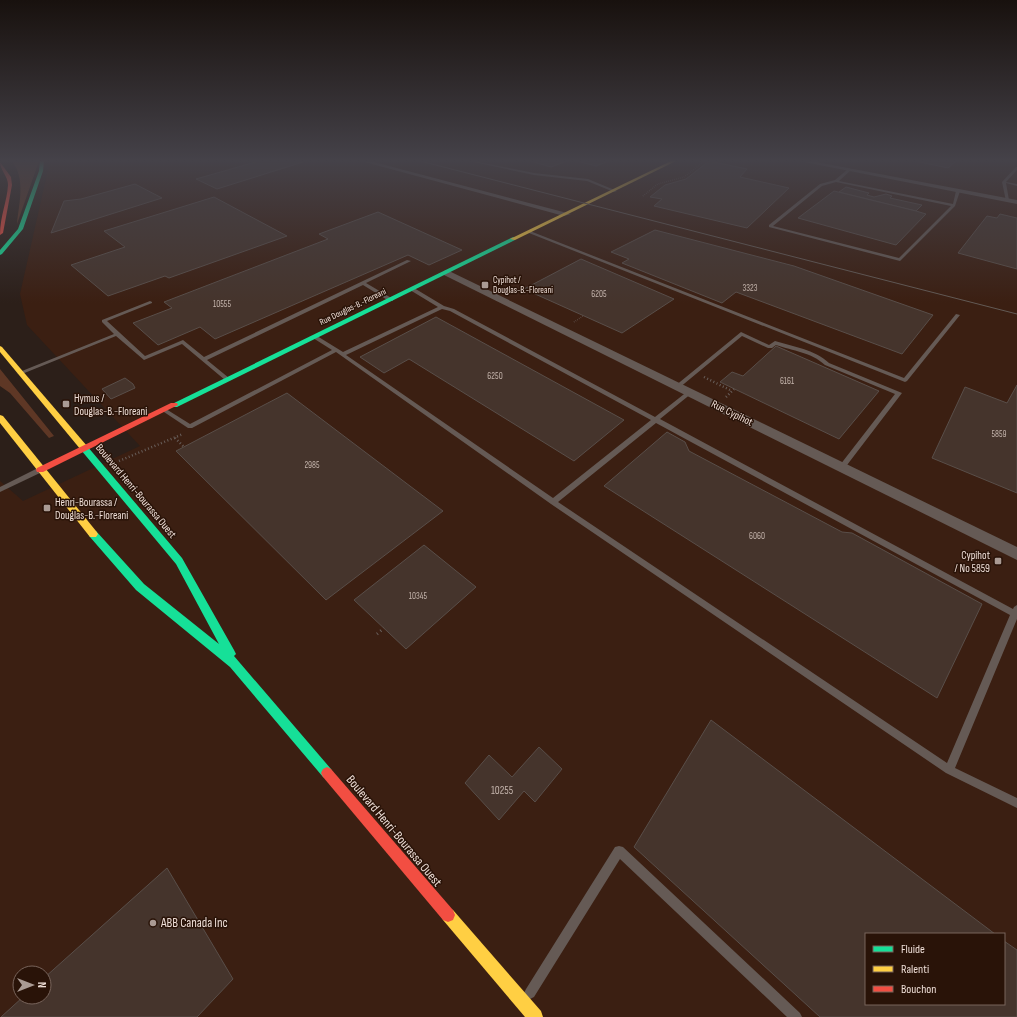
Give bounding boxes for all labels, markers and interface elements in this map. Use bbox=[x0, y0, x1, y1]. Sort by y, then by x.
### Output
place label: Cypihot / Douglas-B.-Floreani bbox=[493, 275, 553, 296]
marker: Cypihot / Douglas-B.-Floreani bbox=[480, 280, 490, 290]
house number: 3323 bbox=[742, 283, 758, 294]
street label: Rue Douglas-B.-Floreani bbox=[318, 286, 388, 328]
house number: 6205 bbox=[591, 289, 607, 300]
house number: 10555 bbox=[213, 299, 231, 310]
house number: 6250 bbox=[487, 371, 503, 382]
house number: 6161 bbox=[780, 376, 795, 387]
place label: Hymus / Douglas-B.-Floreani bbox=[74, 392, 147, 418]
street label: Rue Cypihot bbox=[709, 397, 755, 429]
marker: Hymus / Douglas-B.-Floreani bbox=[61, 399, 71, 409]
house number: 5859 bbox=[991, 429, 1007, 440]
street label: Boulevard Henri-Bourassa Ouest bbox=[93, 441, 180, 541]
house number: 2985 bbox=[304, 460, 320, 471]
place label: Henri-Bourassa / Douglas-B.-Floreani bbox=[55, 496, 128, 522]
marker: Henri-Bourassa / Douglas-B.-Floreani bbox=[42, 503, 52, 513]
house number: 6060 bbox=[749, 531, 765, 542]
place label: Cypihot / No 5859 bbox=[955, 549, 991, 575]
marker: Cypihot / No 5859 bbox=[993, 556, 1003, 566]
house number: 10345 bbox=[409, 591, 428, 602]
street label: Boulevard Henri-Bourassa Ouest bbox=[343, 772, 445, 890]
house number: 10255 bbox=[491, 784, 513, 797]
place label: ABB Canada Inc bbox=[160, 915, 228, 931]
marker: ABB Canada Inc bbox=[148, 918, 158, 928]
legend bbox=[865, 933, 1005, 1005]
text: Fluide bbox=[901, 942, 925, 957]
text: Ralenti bbox=[901, 962, 929, 977]
north arrow bbox=[12, 965, 52, 1005]
text: N bbox=[35, 982, 48, 988]
text: Bouchon bbox=[901, 982, 936, 997]

